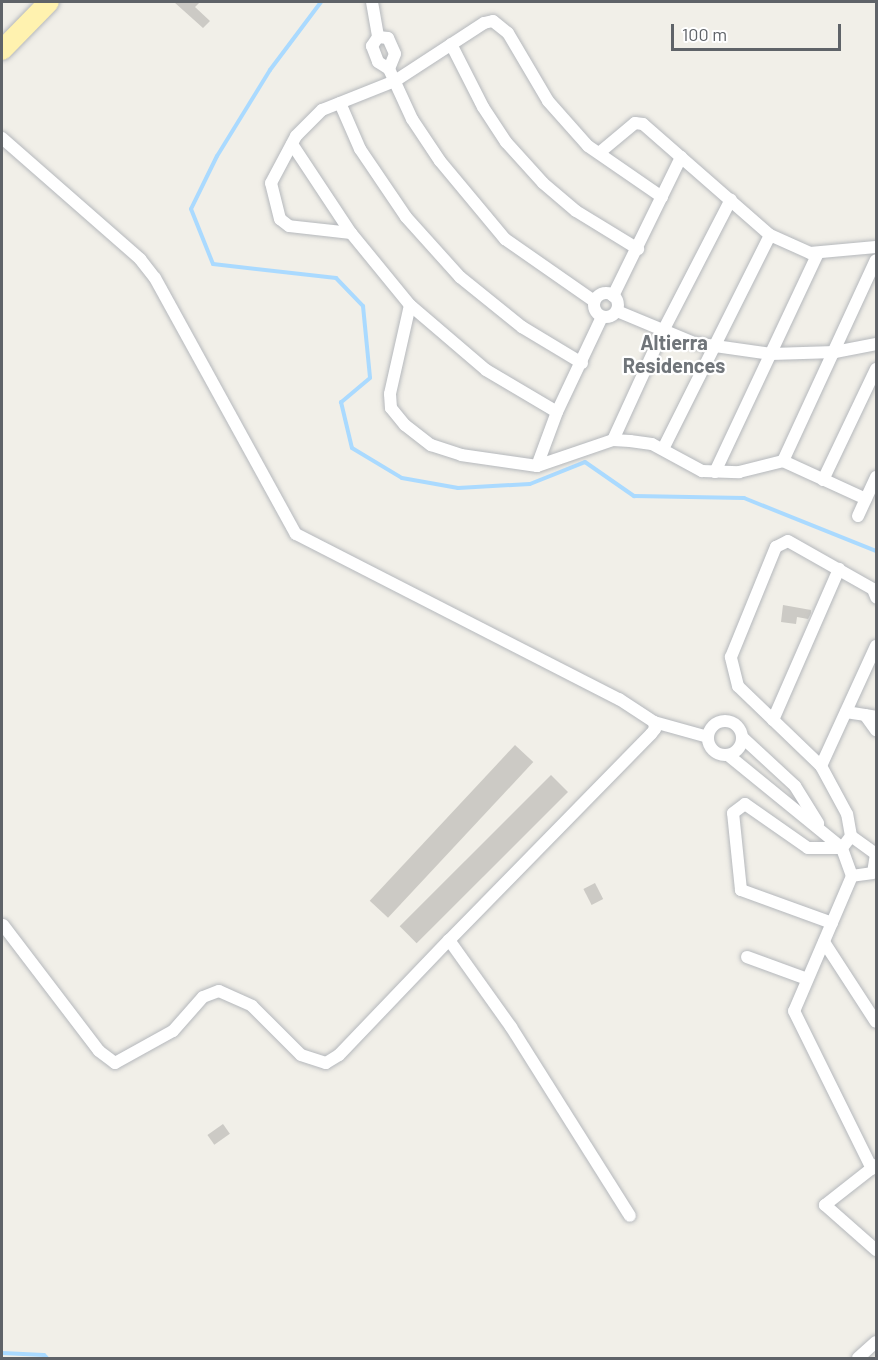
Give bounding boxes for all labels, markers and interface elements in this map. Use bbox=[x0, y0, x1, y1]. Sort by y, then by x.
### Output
scale bar bbox=[674, 12, 844, 50]
text: 100 m bbox=[682, 23, 727, 45]
district label: Altierra Residences bbox=[623, 330, 725, 377]

